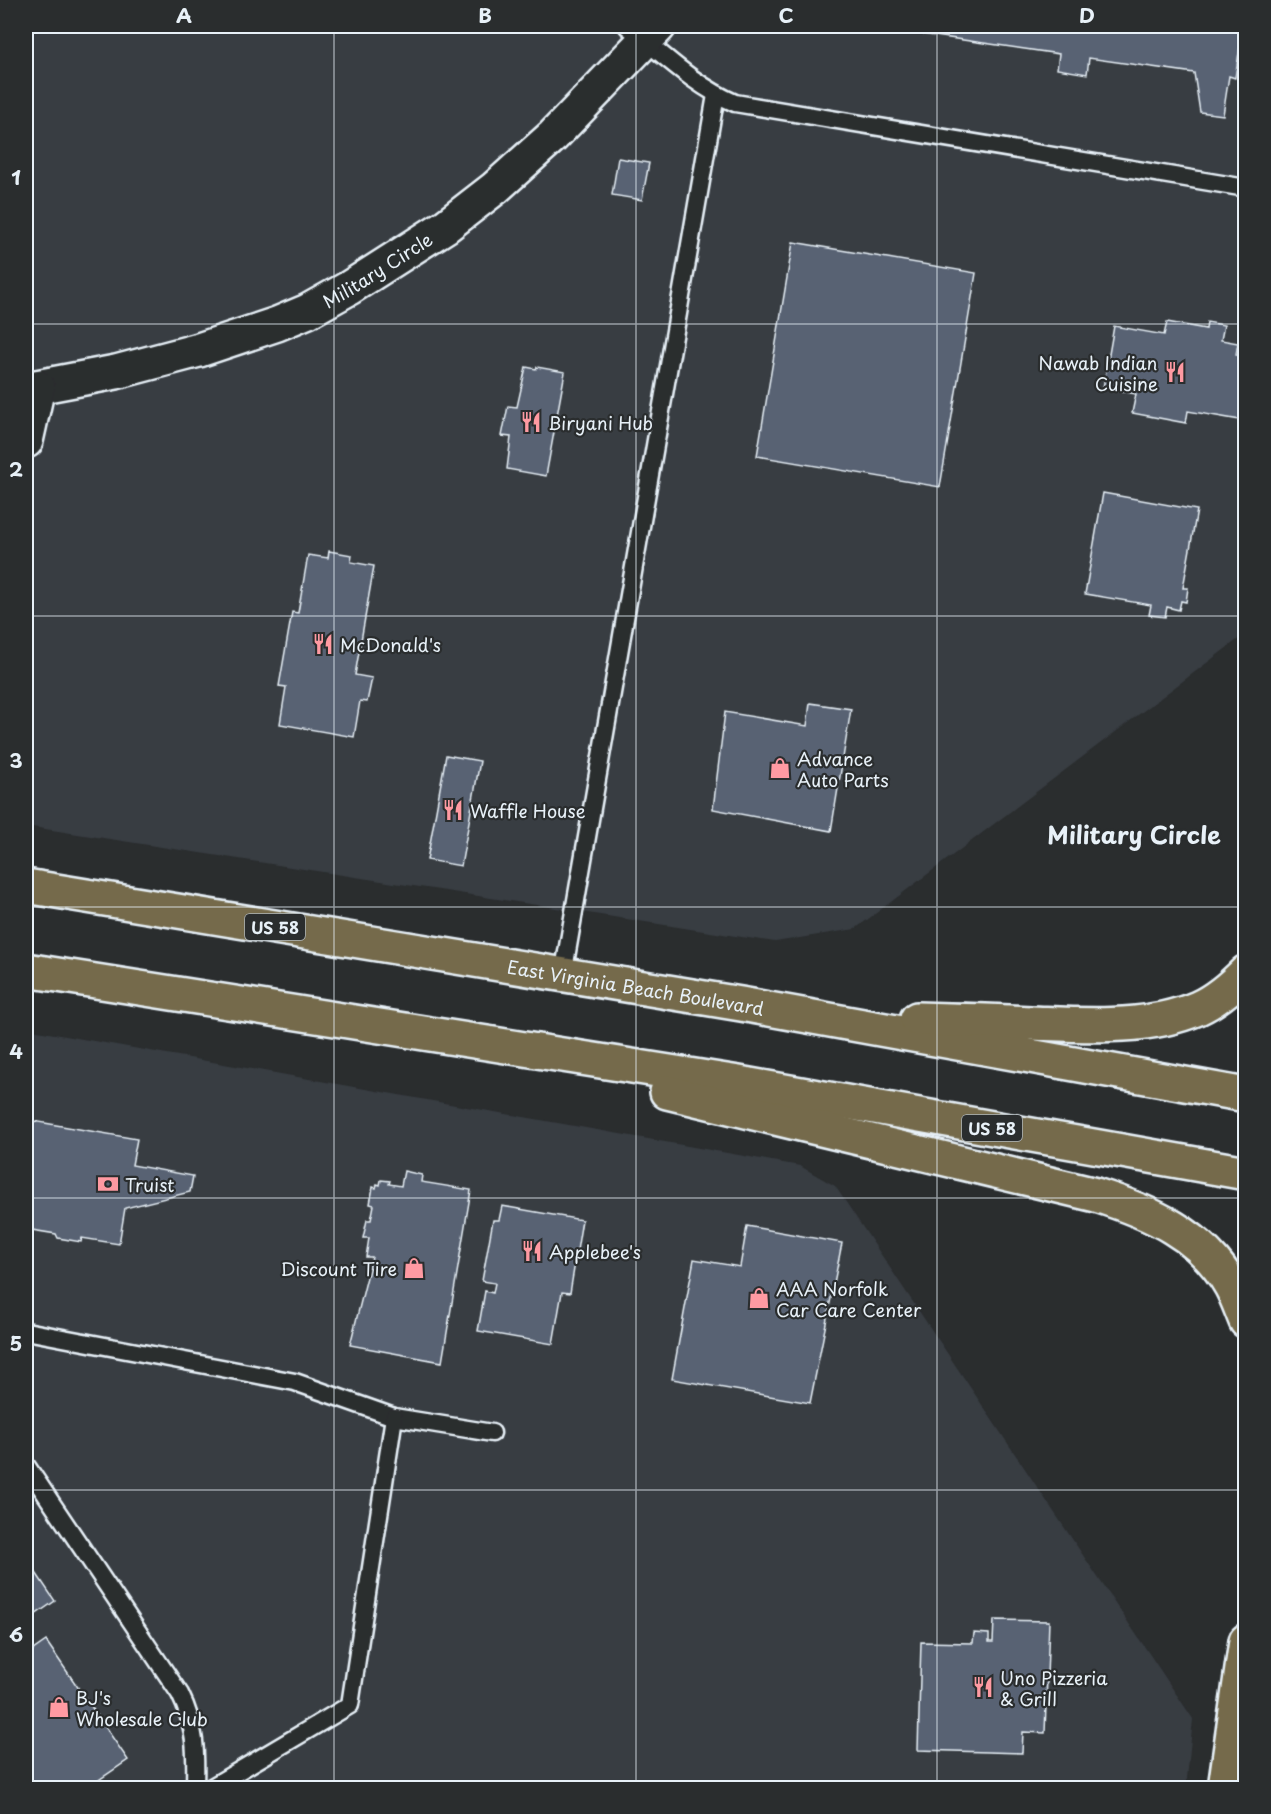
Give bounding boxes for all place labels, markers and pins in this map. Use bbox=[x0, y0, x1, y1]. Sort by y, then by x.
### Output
place label: Nawab Indian Cuisine bbox=[1039, 349, 1158, 397]
restaurant icon: Nawab Indian Cuisine bbox=[1163, 360, 1187, 384]
place label: Biryani Hub bbox=[548, 409, 653, 436]
restaurant icon: Biryani Hub bbox=[519, 410, 543, 434]
place label: McDonald's bbox=[340, 631, 441, 658]
restaurant icon: McDonald's bbox=[311, 632, 335, 656]
place label: Advance Auto Parts bbox=[797, 745, 889, 793]
shop icon: Advance Auto Parts bbox=[768, 756, 792, 780]
place label: Waffle House bbox=[470, 797, 586, 824]
restaurant icon: Waffle House bbox=[441, 798, 465, 822]
place label: Truist bbox=[125, 1171, 175, 1198]
bank icon: Truist bbox=[96, 1172, 120, 1196]
place label: Applebee's bbox=[549, 1238, 641, 1265]
restaurant icon: Applebee's bbox=[520, 1239, 544, 1263]
place label: Discount Tire bbox=[280, 1255, 397, 1282]
shop icon: Discount Tire bbox=[402, 1256, 426, 1280]
place label: AAA Norfolk Car Care Center bbox=[776, 1275, 922, 1323]
shop icon: AAA Norfolk Car Care Center bbox=[747, 1286, 771, 1310]
place label: Uno Pizzeria & Grill bbox=[1000, 1664, 1108, 1712]
restaurant icon: Uno Pizzeria & Grill bbox=[971, 1675, 995, 1699]
place label: BJ's Wholesale Club bbox=[76, 1684, 208, 1732]
shop icon: BJ's Wholesale Club bbox=[47, 1695, 71, 1719]

